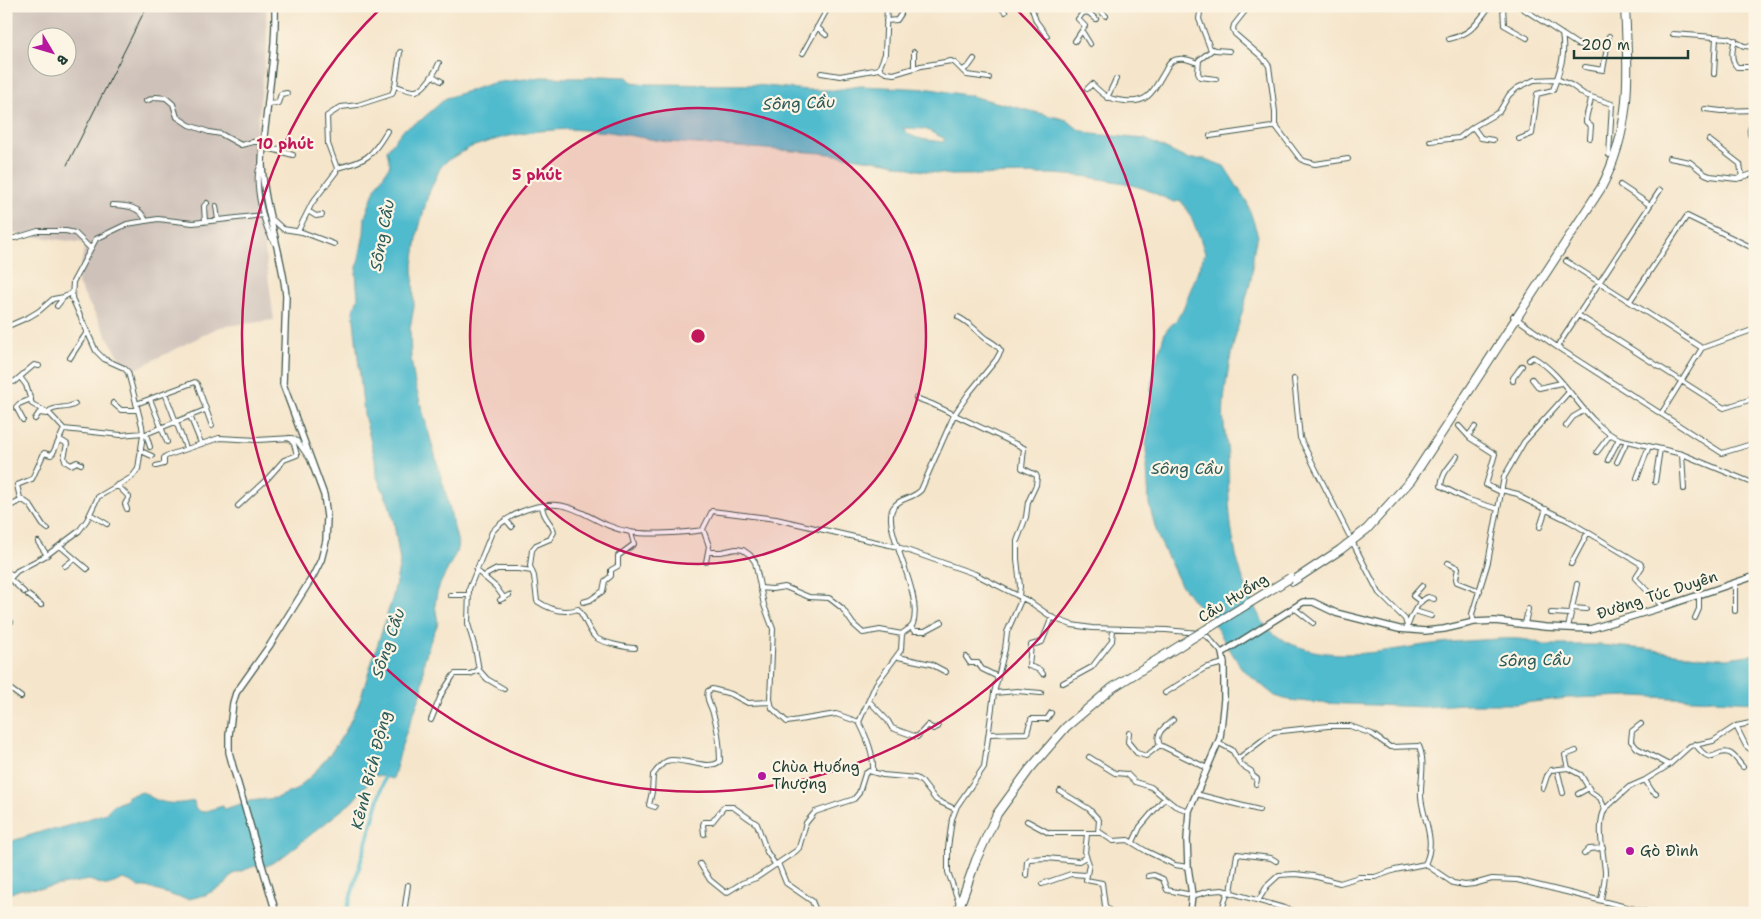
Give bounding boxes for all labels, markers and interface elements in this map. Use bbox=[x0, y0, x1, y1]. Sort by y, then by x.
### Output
north arrow bbox=[28, 28, 78, 78]
scale bar bbox=[1574, 28, 1687, 60]
text: 200 m bbox=[1581, 35, 1630, 55]
text: B bbox=[52, 51, 72, 69]
water label: Sông Cầu bbox=[763, 91, 835, 115]
text: 10 phút bbox=[256, 134, 314, 154]
text: 5 phút bbox=[512, 165, 562, 185]
water label: Sông Cầu bbox=[365, 198, 399, 272]
centre of rings bbox=[689, 327, 707, 345]
water label: Sông Cầu bbox=[1151, 458, 1223, 479]
street label: Đường Túc Duyên bbox=[1594, 566, 1720, 624]
street label: Cầu Huống bbox=[1194, 569, 1272, 627]
water label: Sông Cầu bbox=[366, 605, 410, 681]
water label: Sông Cầu bbox=[1499, 649, 1571, 671]
water label: Kênh Bích Động bbox=[346, 708, 396, 832]
place label: Chùa Huống Thượng bbox=[772, 757, 860, 794]
marker: Chùa Huống Thượng bbox=[756, 770, 768, 782]
place label: Gò Đình bbox=[1640, 841, 1699, 861]
marker: Gò Đình bbox=[1624, 845, 1636, 857]

